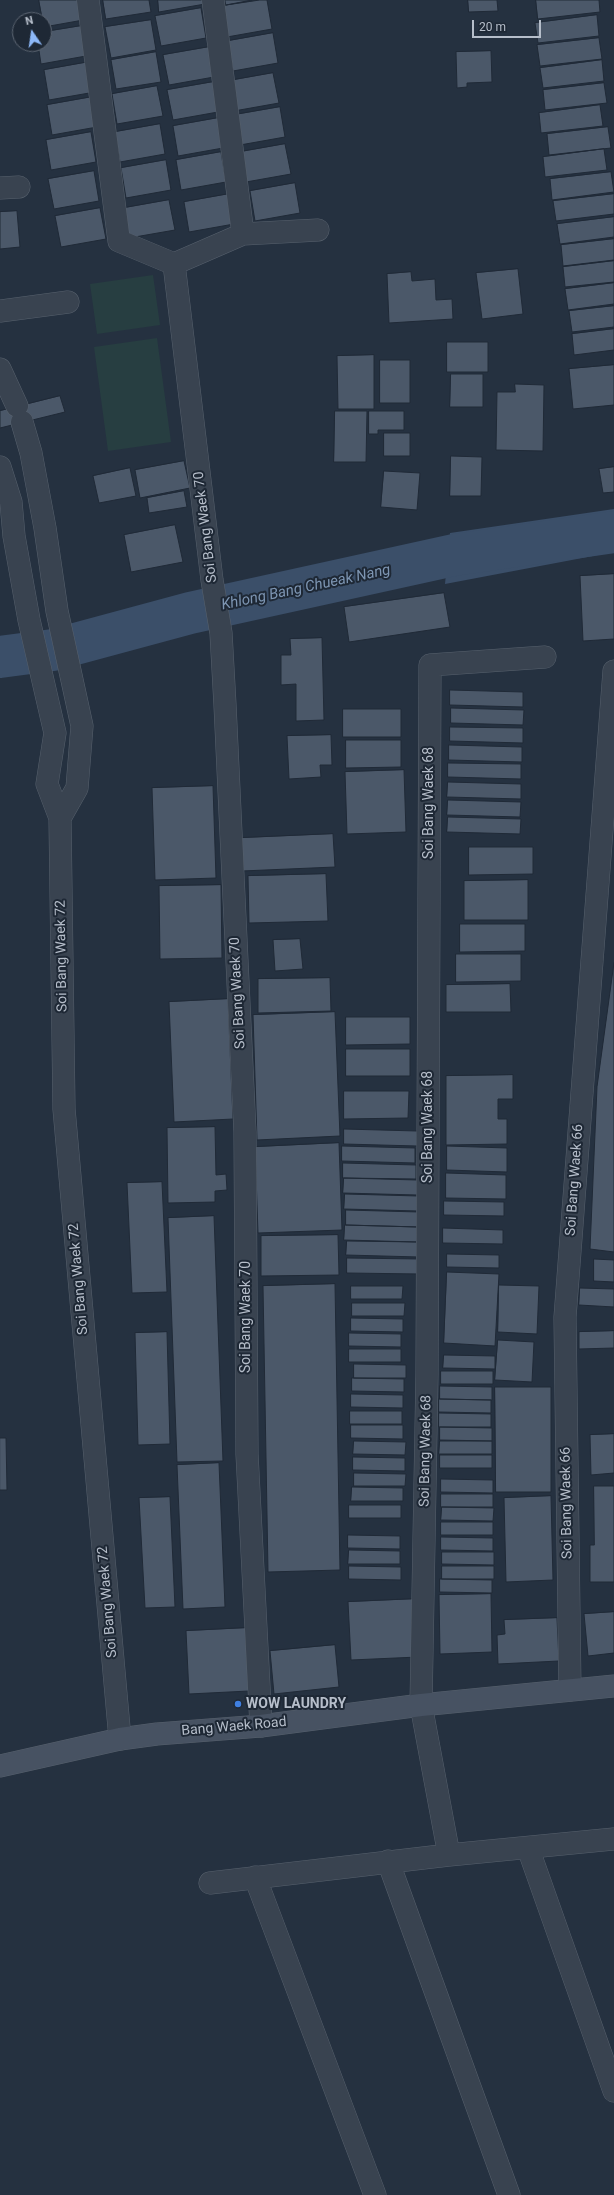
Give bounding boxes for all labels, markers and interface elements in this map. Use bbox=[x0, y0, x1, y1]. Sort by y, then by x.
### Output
north arrow bbox=[12, 12, 52, 52]
scale bar bbox=[474, 12, 543, 38]
text: N bbox=[24, 14, 35, 28]
text: 20 m bbox=[479, 20, 506, 34]
street label: Soi Bang Waek 70 bbox=[191, 470, 221, 584]
water label: Khlong Bang Chueak Nang bbox=[220, 561, 392, 615]
street label: Soi Bang Waek 68 bbox=[421, 747, 437, 859]
street label: Soi Bang Waek 72 bbox=[53, 900, 71, 1012]
street label: Soi Bang Waek 70 bbox=[227, 937, 249, 1049]
street label: Soi Bang Waek 68 bbox=[420, 1071, 436, 1183]
street label: Soi Bang Waek 66 bbox=[563, 1123, 587, 1237]
street label: Soi Bang Waek 72 bbox=[66, 1222, 92, 1336]
street label: Soi Bang Waek 70 bbox=[238, 1261, 254, 1373]
street label: Soi Bang Waek 68 bbox=[417, 1395, 435, 1507]
street label: Soi Bang Waek 66 bbox=[558, 1447, 576, 1559]
street label: Soi Bang Waek 72 bbox=[95, 1545, 121, 1659]
place label: WOW LAUNDRY bbox=[246, 1696, 346, 1712]
marker: WOW LAUNDRY bbox=[233, 1699, 243, 1709]
street label: Bang Waek Road bbox=[181, 1714, 287, 1740]

